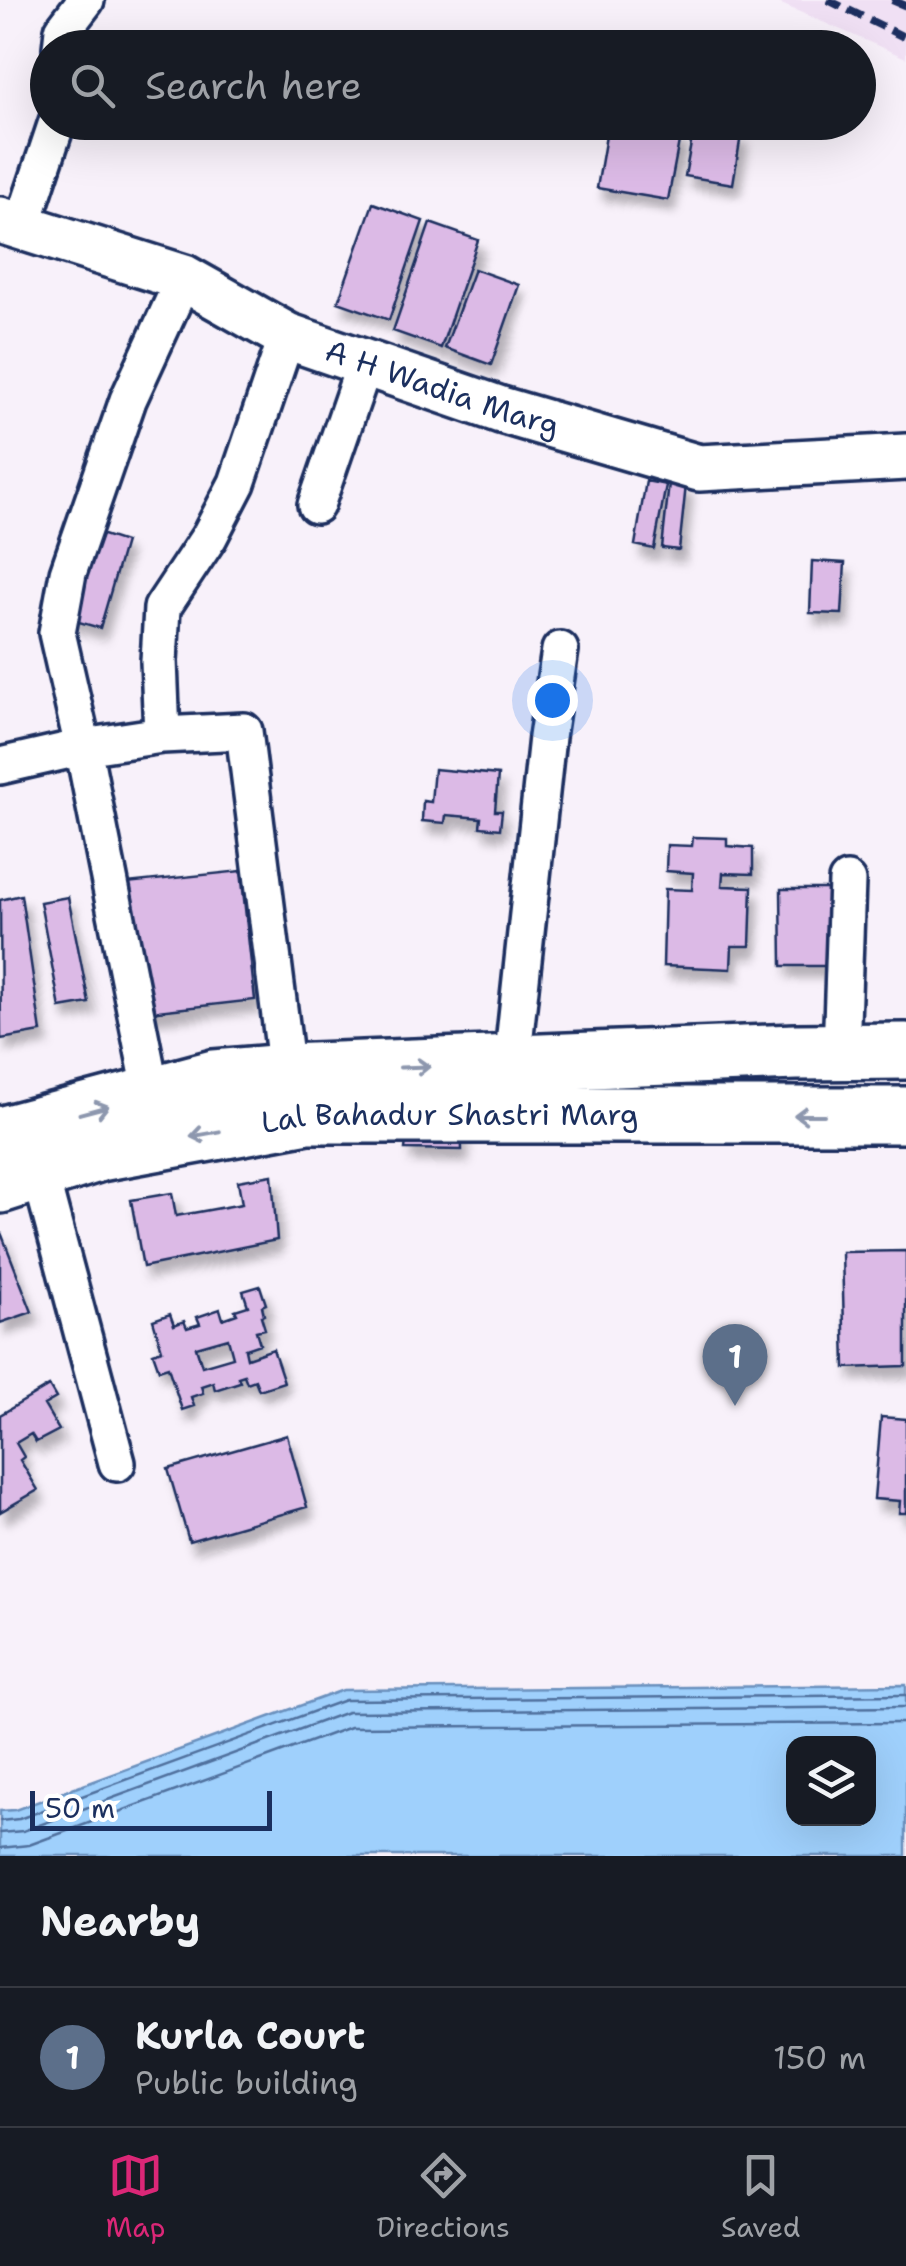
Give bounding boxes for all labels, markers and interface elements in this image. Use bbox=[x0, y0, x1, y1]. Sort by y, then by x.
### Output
search box bbox=[30, 30, 876, 140]
icon: search bbox=[65, 58, 120, 113]
text: Search here bbox=[145, 60, 362, 111]
street label: A H Wadia Marg bbox=[320, 330, 564, 446]
your location bbox=[527, 675, 578, 726]
one-way arrow bbox=[398, 1057, 430, 1076]
street label: Lal Bahadur Shastri Marg bbox=[258, 1094, 638, 1143]
one-way arrow bbox=[78, 1100, 109, 1118]
one-way arrow bbox=[793, 1106, 826, 1124]
one-way arrow bbox=[189, 1125, 222, 1144]
pin: 1 bbox=[702, 1324, 768, 1406]
map controls bbox=[786, 1736, 876, 1826]
button: layers bbox=[786, 1736, 876, 1826]
scale bar bbox=[30, 1786, 272, 1830]
text: 50 m bbox=[45, 1789, 115, 1827]
text: Nearby bbox=[40, 1893, 200, 1949]
text: Kurla Court bbox=[135, 2010, 365, 2061]
text: 1 bbox=[65, 2036, 80, 2079]
text: 150 m bbox=[773, 2036, 866, 2079]
text: Public building bbox=[135, 2061, 358, 2104]
tab: Map bbox=[106, 2148, 165, 2246]
tab: Directions bbox=[376, 2148, 510, 2246]
tab: Saved bbox=[721, 2148, 800, 2246]

